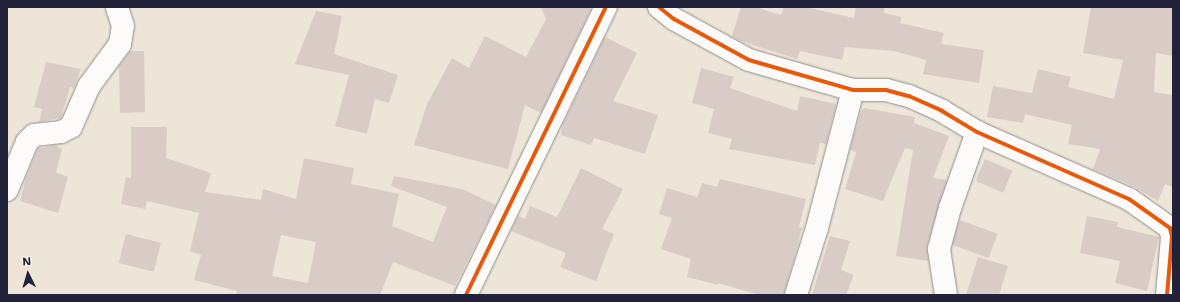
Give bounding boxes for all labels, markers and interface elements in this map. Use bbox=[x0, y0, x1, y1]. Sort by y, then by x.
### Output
north arrow bbox=[8, 254, 48, 294]
text: N bbox=[22, 254, 32, 269]

